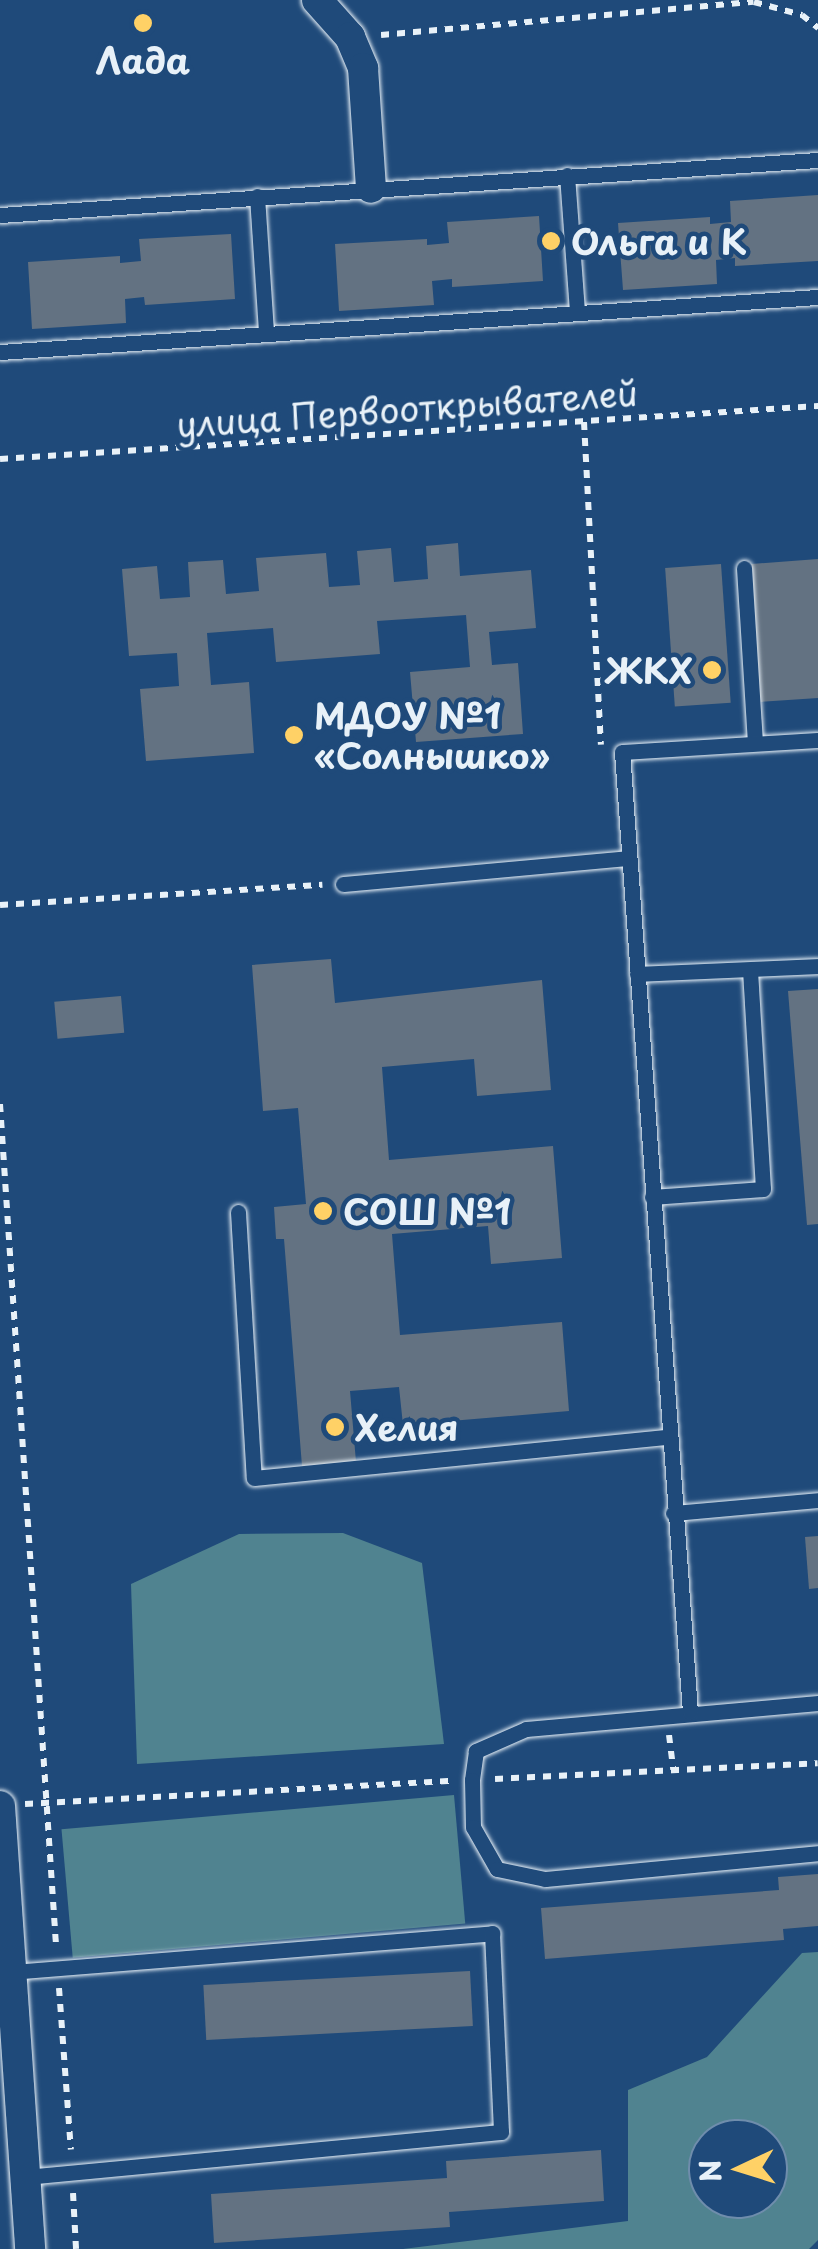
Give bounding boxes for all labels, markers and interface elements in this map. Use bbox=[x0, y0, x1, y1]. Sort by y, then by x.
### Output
marker: Лада bbox=[132, 12, 154, 34]
place label: Лада bbox=[96, 39, 190, 81]
place label: Ольга и К bbox=[571, 220, 747, 262]
marker: Ольга и К bbox=[540, 230, 562, 252]
street label: улица Первооткрывателей bbox=[174, 371, 640, 445]
place label: ЖКХ bbox=[605, 649, 692, 691]
marker: ЖКХ bbox=[701, 659, 723, 681]
place label: МДОУ №1 «Солнышко» bbox=[314, 694, 550, 776]
marker: МДОУ №1 «Солнышко» bbox=[283, 724, 305, 746]
place label: СОШ №1 bbox=[343, 1190, 511, 1232]
marker: СОШ №1 bbox=[312, 1200, 334, 1222]
place label: Хелия bbox=[355, 1406, 458, 1448]
marker: Хелия bbox=[324, 1416, 346, 1438]
north arrow bbox=[688, 2119, 788, 2219]
text: N bbox=[687, 2158, 732, 2184]

